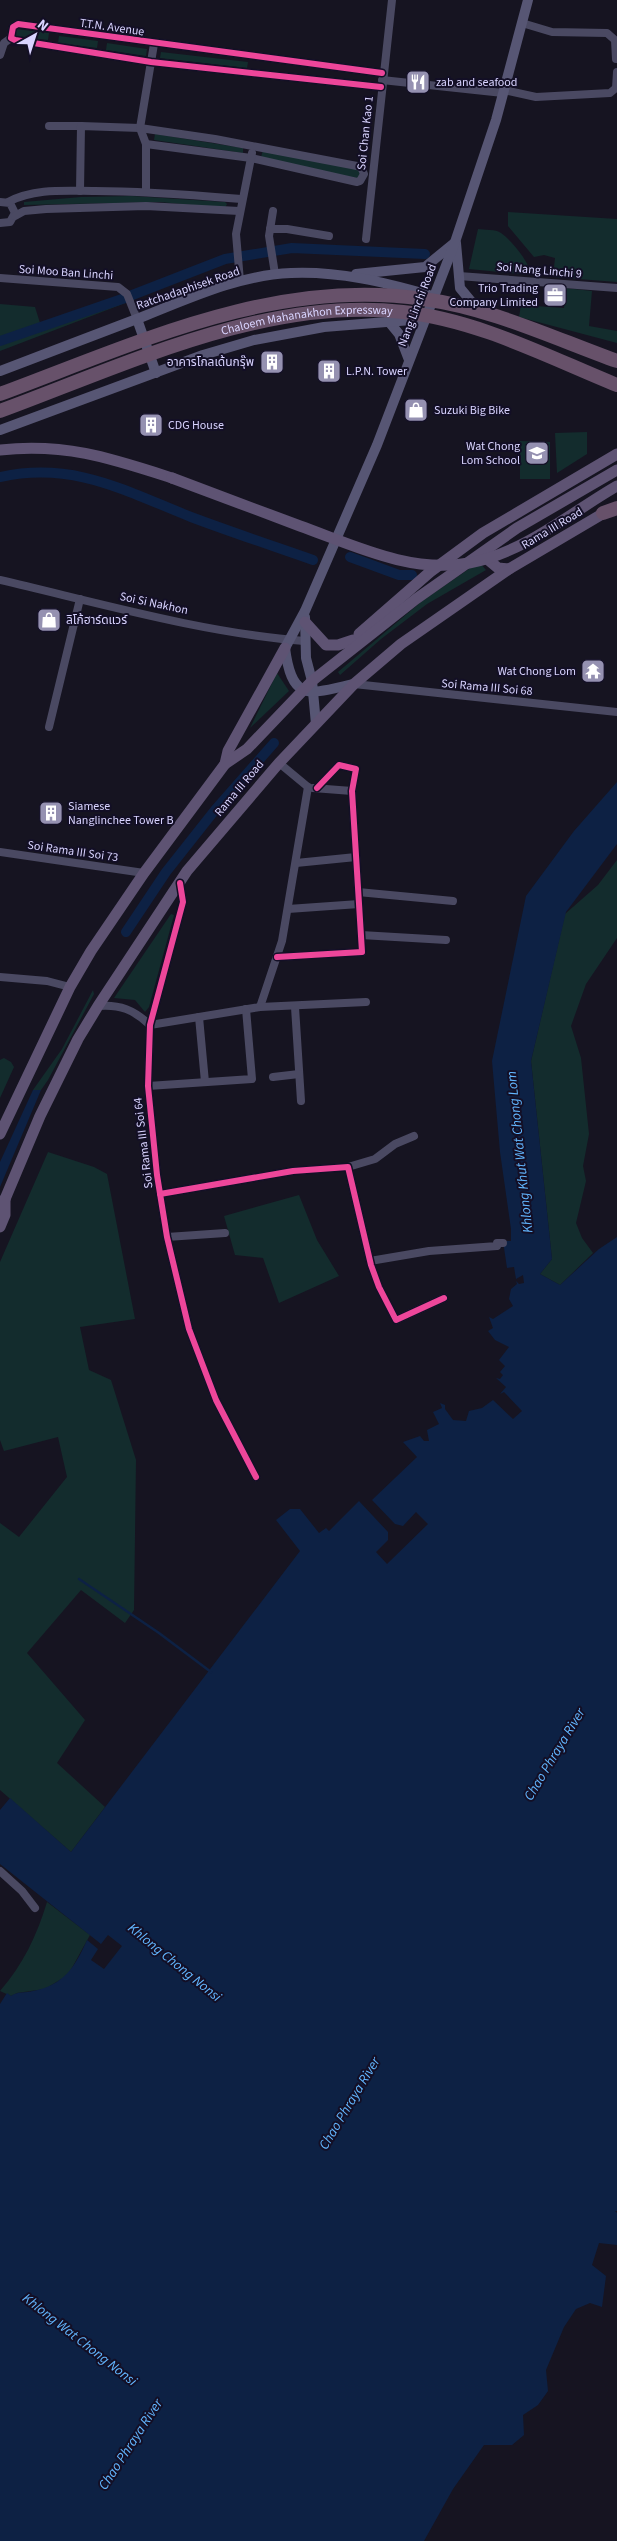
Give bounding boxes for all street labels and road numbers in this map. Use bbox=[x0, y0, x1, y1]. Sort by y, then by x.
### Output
street label: T.T.N. Avenue bbox=[78, 15, 145, 40]
street label: Soi Chan Kao 1 bbox=[353, 95, 378, 171]
street label: Soi Nang Linchi 9 bbox=[495, 258, 582, 283]
street label: Soi Moo Ban Linchi bbox=[18, 261, 114, 284]
street label: Nang Linchi Road bbox=[394, 261, 441, 349]
street label: Ratchadaphisek Road bbox=[134, 263, 242, 314]
street label: Chaloem Mahanakhon Expressway bbox=[219, 302, 394, 340]
street label: Rama III Road bbox=[518, 503, 586, 553]
street label: Soi Si Nakhon bbox=[118, 588, 190, 619]
street label: Soi Rama III Soi 68 bbox=[441, 675, 533, 700]
street label: Rama III Road bbox=[211, 756, 268, 820]
street label: Soi Rama III Soi 73 bbox=[26, 837, 119, 866]
street label: Soi Rama III Soi 64 bbox=[129, 1096, 158, 1189]

